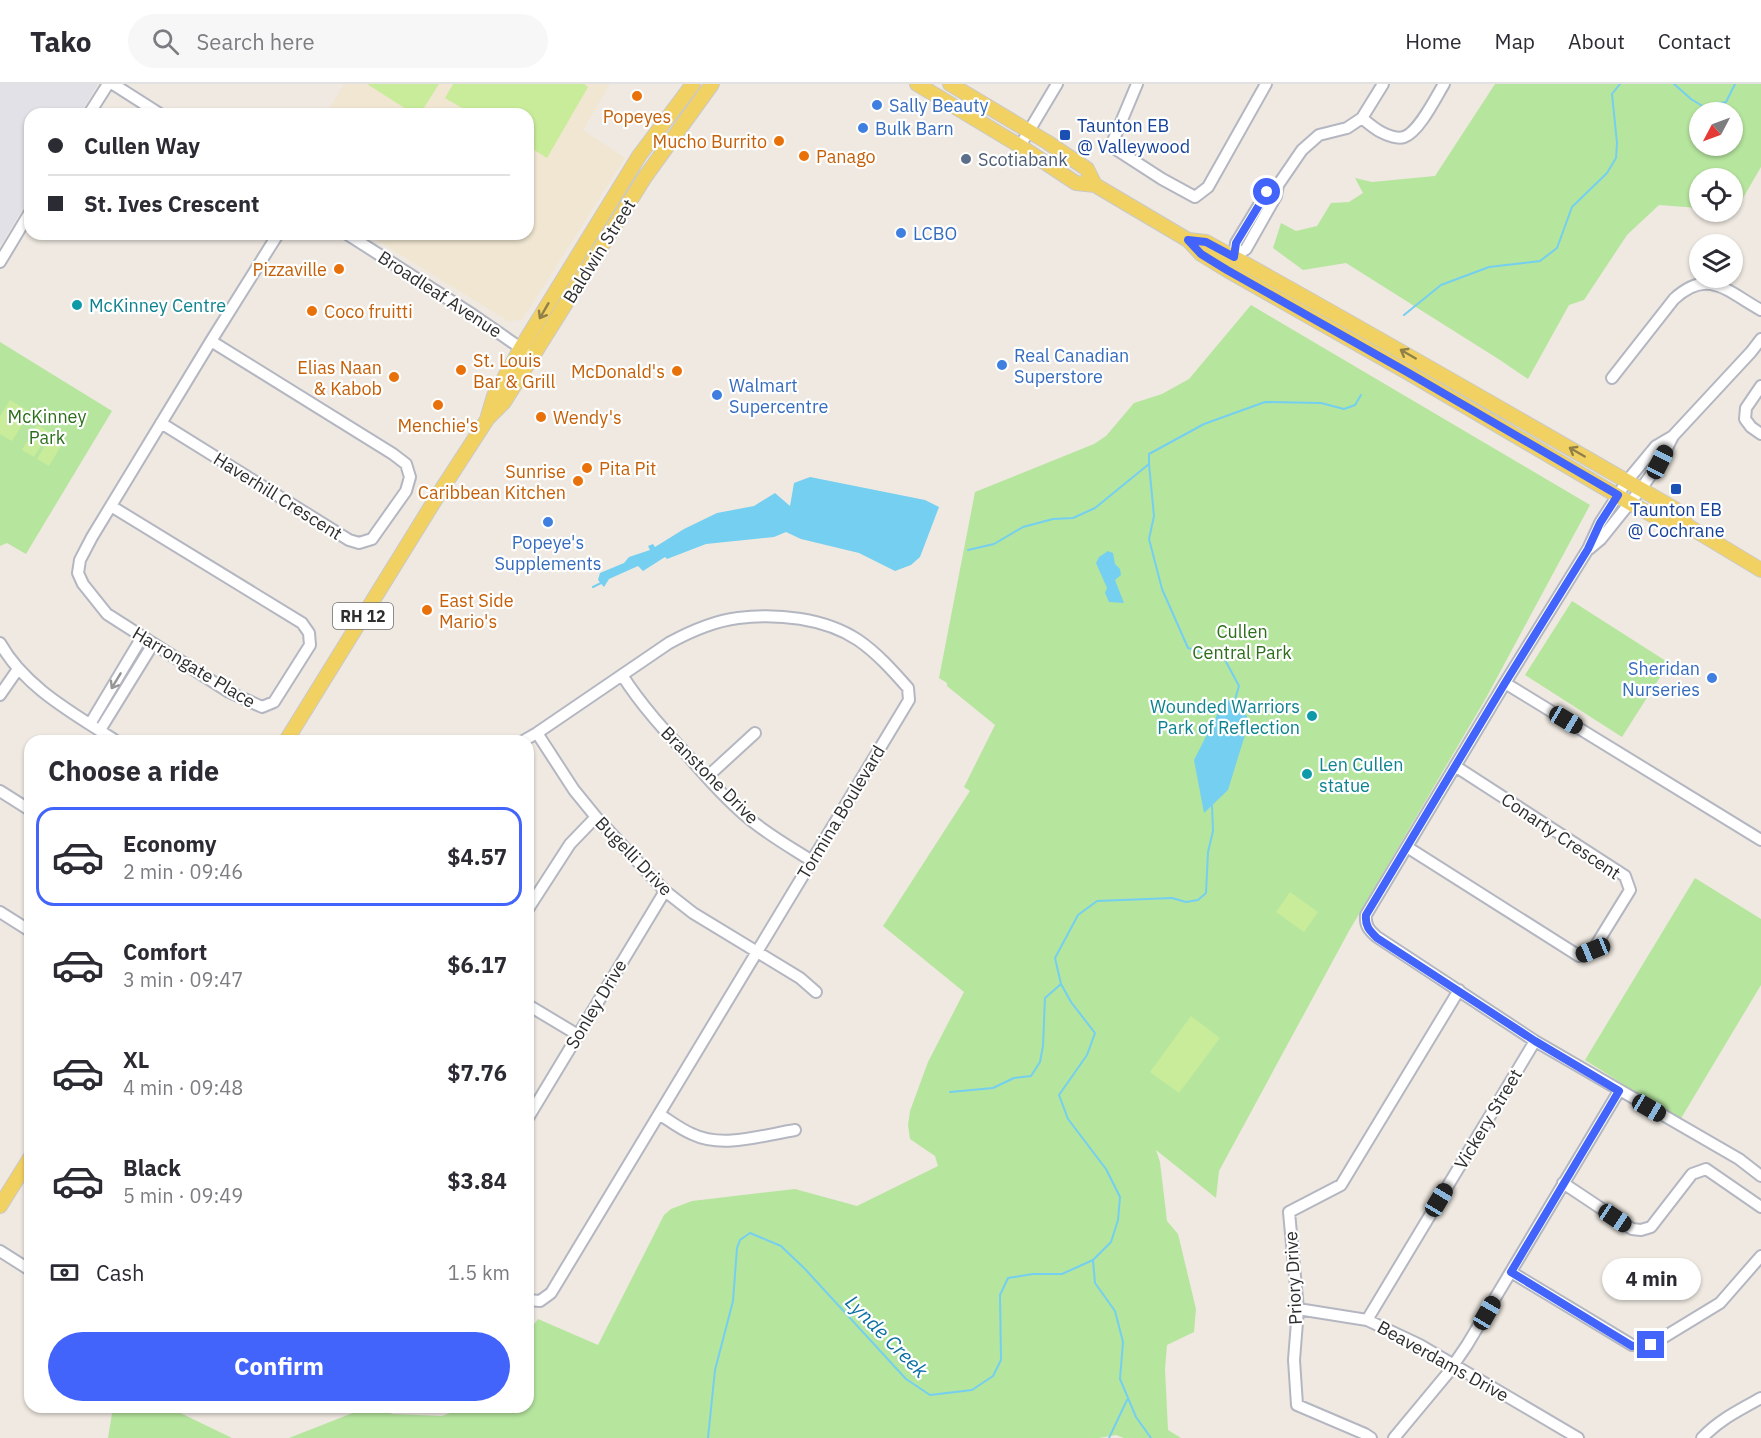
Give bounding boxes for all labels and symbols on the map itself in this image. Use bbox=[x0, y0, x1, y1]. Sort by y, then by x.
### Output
marker: Popeyes bbox=[630, 89, 644, 103]
place label: Sally Beauty bbox=[889, 94, 989, 117]
marker: Sally Beauty bbox=[870, 98, 884, 112]
north arrow bbox=[1689, 102, 1743, 156]
place label: Popeyes bbox=[603, 105, 671, 128]
place label: Taunton EB @ Valleywood bbox=[1077, 114, 1190, 158]
place label: Bulk Barn bbox=[875, 117, 954, 140]
marker: Bulk Barn bbox=[856, 121, 870, 135]
marker: Taunton EB @ Valleywood bbox=[1058, 128, 1072, 142]
place label: Mucho Burrito bbox=[653, 130, 767, 153]
marker: Mucho Burrito bbox=[772, 134, 786, 148]
place label: Panago bbox=[816, 145, 876, 168]
place label: Scotiabank bbox=[978, 148, 1068, 171]
marker: Panago bbox=[797, 149, 811, 163]
marker: Scotiabank bbox=[959, 152, 973, 166]
route start bbox=[1253, 178, 1280, 205]
street label: Baldwin Street bbox=[558, 195, 640, 307]
place label: LCBO bbox=[913, 222, 957, 245]
marker: LCBO bbox=[894, 226, 908, 240]
street label: Broadleaf Avenue bbox=[374, 245, 506, 343]
place label: Pizzaville bbox=[252, 258, 327, 281]
marker: Pizzaville bbox=[332, 262, 346, 276]
place label: McKinney Centre bbox=[89, 294, 226, 317]
marker: McKinney Centre bbox=[70, 298, 84, 312]
place label: Coco fruitti bbox=[324, 300, 413, 323]
one-way arrow bbox=[538, 302, 550, 319]
marker: Coco fruitti bbox=[305, 304, 319, 318]
place label: Real Canadian Superstore bbox=[1014, 344, 1129, 388]
one-way arrow bbox=[1400, 348, 1417, 360]
place label: St. Louis Bar & Grill bbox=[473, 349, 555, 393]
place label: Elias Naan & Kabob bbox=[297, 356, 382, 400]
marker: Real Canadian Superstore bbox=[995, 358, 1009, 372]
place label: McDonald's bbox=[571, 360, 665, 383]
marker: St. Louis Bar & Grill bbox=[454, 363, 468, 377]
marker: McDonald's bbox=[670, 364, 684, 378]
marker: Elias Naan & Kabob bbox=[387, 370, 401, 384]
place label: Walmart Supercentre bbox=[729, 374, 828, 418]
marker: Walmart Supercentre bbox=[710, 388, 724, 402]
marker: Menchie's bbox=[431, 398, 445, 412]
park label: McKinney Park bbox=[8, 405, 86, 449]
place label: Wendy's bbox=[553, 406, 622, 429]
marker: Wendy's bbox=[534, 410, 548, 424]
place label: Menchie's bbox=[397, 414, 479, 437]
car bbox=[1644, 442, 1676, 482]
one-way arrow bbox=[1569, 445, 1586, 457]
street label: Haverhill Crescent bbox=[209, 447, 347, 545]
place label: Pita Pit bbox=[599, 457, 656, 480]
place label: Sunrise Caribbean Kitchen bbox=[418, 460, 566, 504]
marker: Pita Pit bbox=[580, 461, 594, 475]
marker: Sunrise Caribbean Kitchen bbox=[571, 474, 585, 488]
marker: Taunton EB @ Cochrane bbox=[1669, 482, 1683, 496]
place label: Taunton EB @ Cochrane bbox=[1627, 498, 1725, 542]
marker: Popeye's Supplements bbox=[541, 515, 555, 529]
place label: Popeye's Supplements bbox=[494, 531, 602, 575]
place label: East Side Mario's bbox=[439, 589, 514, 633]
road number: RH 12 bbox=[333, 603, 393, 629]
marker: East Side Mario's bbox=[420, 603, 434, 617]
park label: Cullen Central Park bbox=[1192, 620, 1292, 664]
street label: Harrongate Place bbox=[128, 621, 260, 713]
place label: Sheridan Nurseries bbox=[1622, 657, 1700, 701]
marker: Sheridan Nurseries bbox=[1705, 671, 1719, 685]
one-way arrow bbox=[110, 672, 122, 689]
place label: Wounded Warriors Park of Reflection bbox=[1150, 695, 1300, 739]
car bbox=[1546, 703, 1586, 737]
marker: Wounded Warriors Park of Reflection bbox=[1305, 709, 1319, 723]
street label: Branstone Drive bbox=[656, 721, 764, 829]
street label: Tormina Boulevard bbox=[792, 741, 890, 883]
place label: Len Cullen statue bbox=[1319, 753, 1403, 797]
marker: Len Cullen statue bbox=[1300, 767, 1314, 781]
street label: Conarty Crescent bbox=[1497, 788, 1625, 884]
street label: Bugelli Drive bbox=[590, 812, 678, 901]
car bbox=[1573, 935, 1613, 965]
street label: Sonley Drive bbox=[560, 955, 632, 1053]
street label: Vickery Street bbox=[1449, 1065, 1527, 1173]
car bbox=[1629, 1091, 1669, 1125]
car bbox=[1422, 1180, 1456, 1220]
car bbox=[1595, 1200, 1635, 1236]
street label: Priory Drive bbox=[1279, 1230, 1307, 1325]
callout: 4 min bbox=[1602, 1258, 1700, 1300]
water label: Lynde Creek bbox=[840, 1289, 935, 1384]
car bbox=[1470, 1293, 1504, 1333]
street label: Beaverdams Drive bbox=[1373, 1315, 1513, 1407]
route end bbox=[1637, 1331, 1664, 1358]

